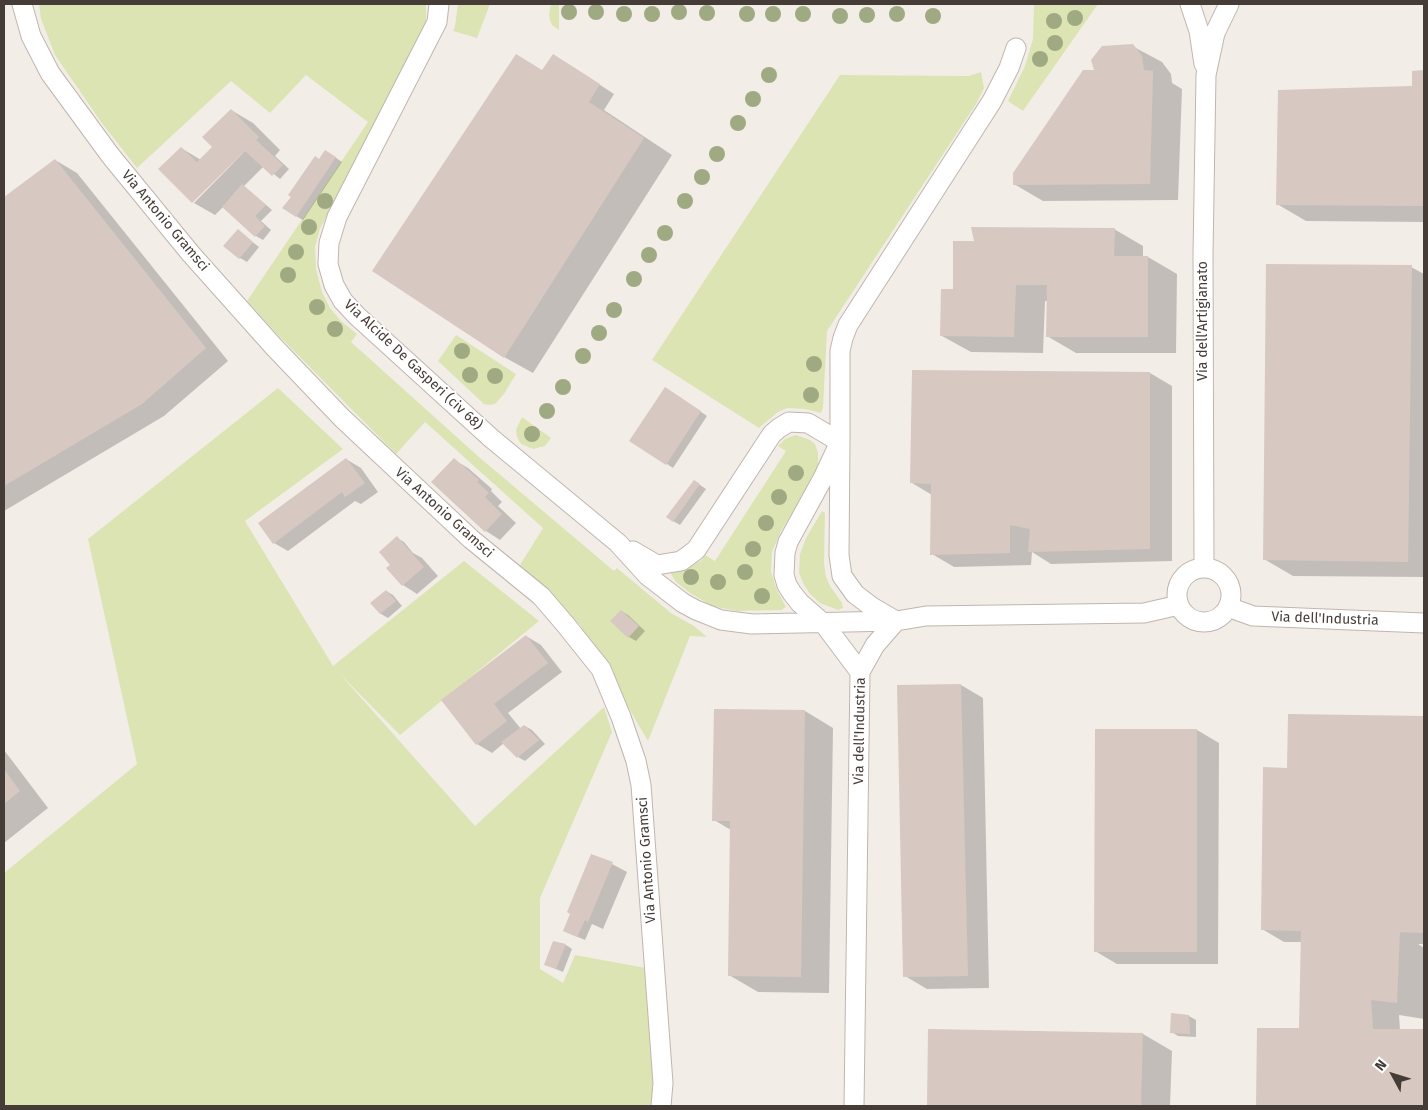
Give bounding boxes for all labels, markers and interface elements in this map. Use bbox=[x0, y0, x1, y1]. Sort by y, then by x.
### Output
street label: Via Antonio Gramsci bbox=[118, 167, 212, 275]
street label: Via dell'Artigianato bbox=[1195, 261, 1211, 381]
street label: Via Alcide De Gasperi (civ 68) bbox=[340, 296, 486, 434]
street label: Via Antonio Gramsci bbox=[391, 464, 497, 562]
street label: Via dell'Industria bbox=[1271, 609, 1379, 629]
street label: Via dell'Industria bbox=[851, 677, 869, 785]
street label: Via Antonio Gramsci bbox=[634, 796, 660, 924]
north arrow bbox=[1368, 1050, 1418, 1100]
text: N bbox=[1371, 1056, 1390, 1074]

